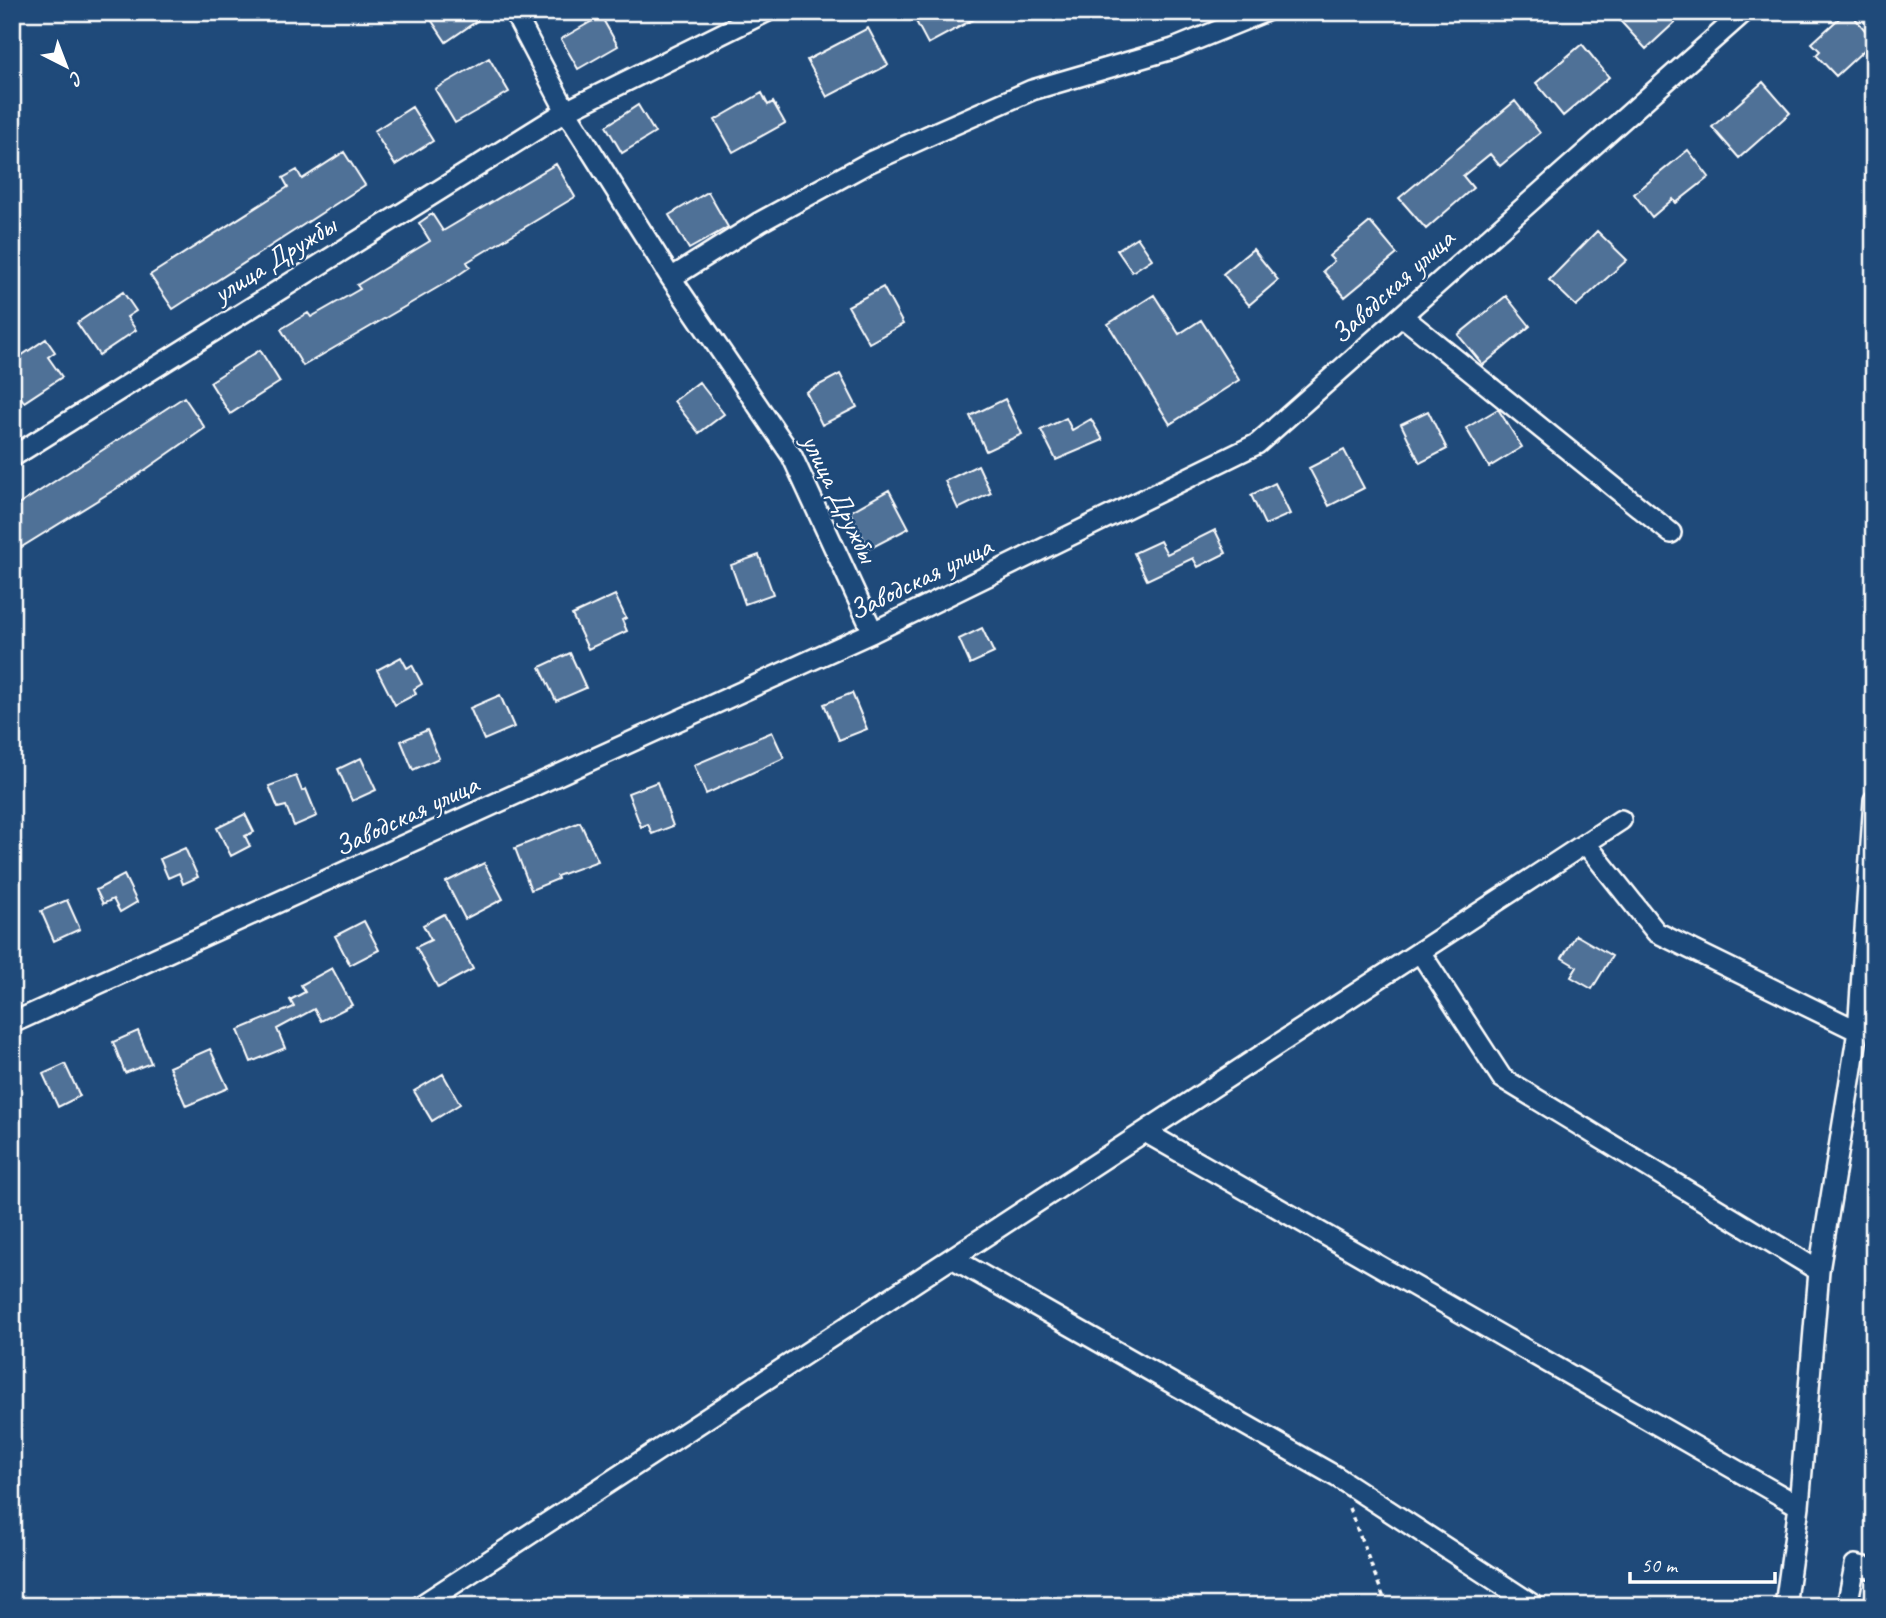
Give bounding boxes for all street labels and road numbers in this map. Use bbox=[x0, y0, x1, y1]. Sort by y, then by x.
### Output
street label: улица Дружбы bbox=[204, 206, 344, 312]
street label: Заводская улица bbox=[1323, 220, 1463, 351]
street label: улица Дружбы bbox=[793, 426, 887, 570]
street label: Заводская улица bbox=[843, 527, 999, 628]
street label: Заводская улица bbox=[328, 766, 485, 864]

